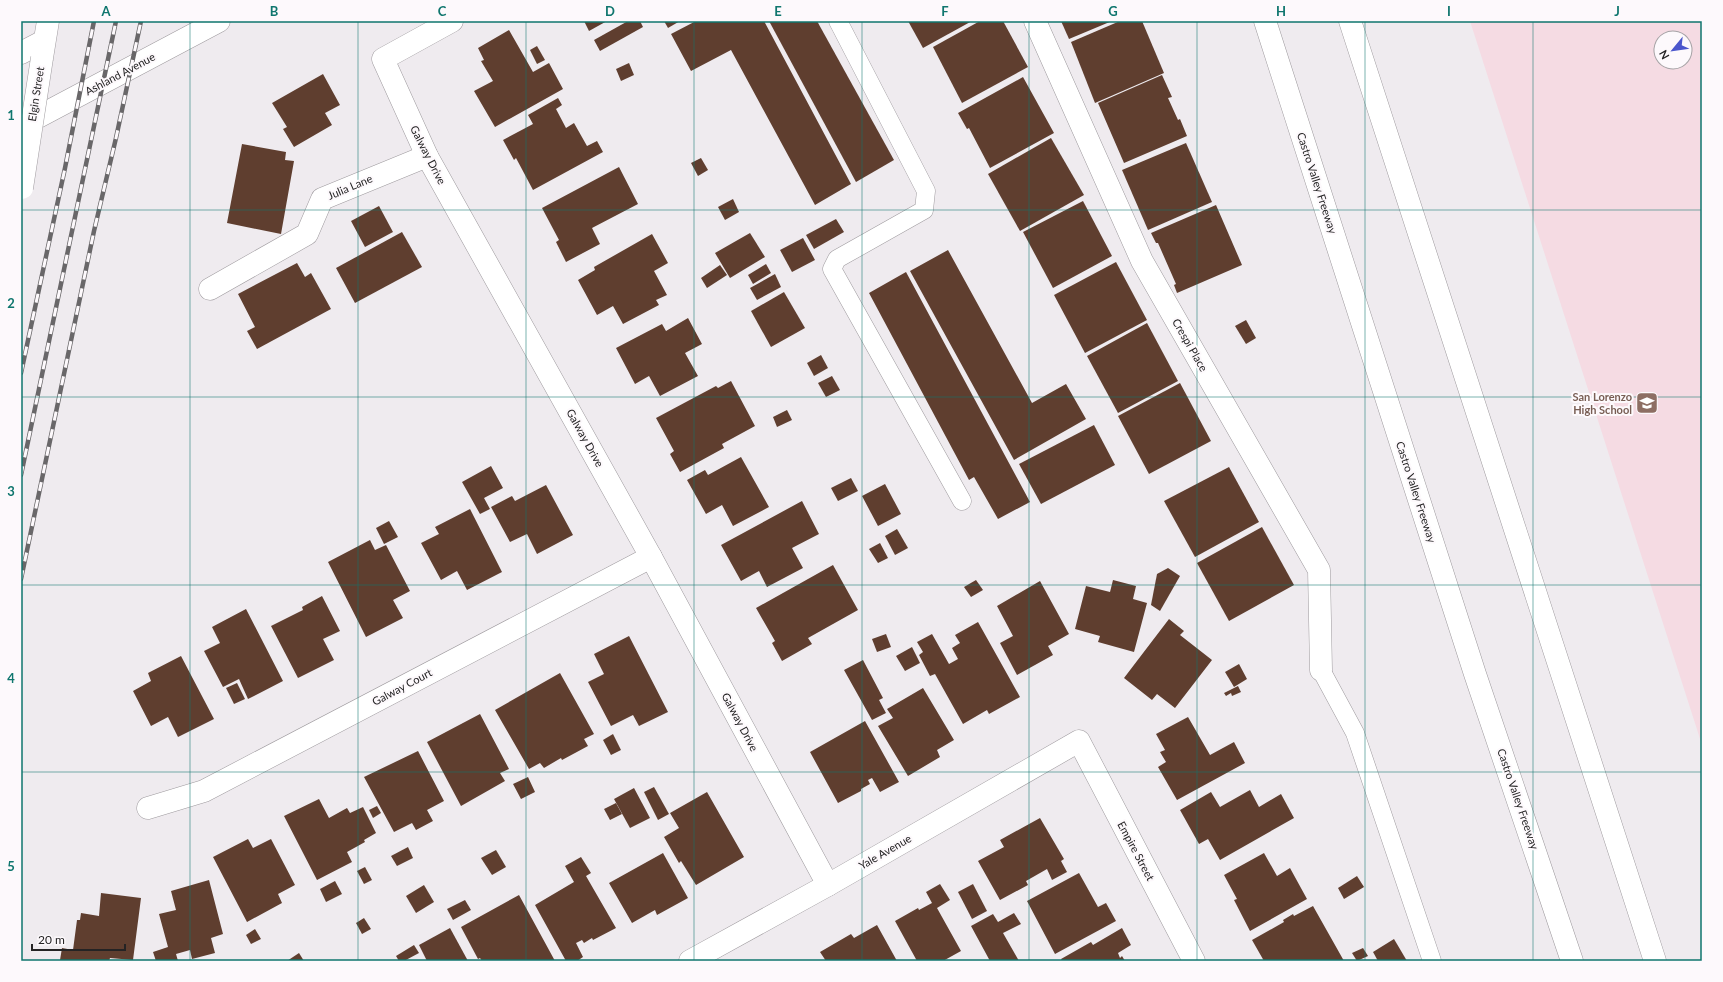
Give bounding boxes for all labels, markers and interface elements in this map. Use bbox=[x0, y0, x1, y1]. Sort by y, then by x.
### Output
text: A bbox=[100, 3, 111, 19]
text: B bbox=[270, 3, 279, 19]
text: C bbox=[438, 3, 447, 19]
text: D bbox=[605, 3, 615, 19]
text: E bbox=[774, 3, 782, 19]
text: F bbox=[941, 3, 949, 19]
text: G bbox=[1108, 3, 1118, 19]
text: H bbox=[1276, 3, 1286, 19]
text: I bbox=[1447, 3, 1451, 19]
text: J bbox=[1614, 3, 1620, 19]
north arrow bbox=[1653, 30, 1693, 70]
text: N bbox=[1656, 48, 1672, 62]
street label: Ashland Avenue bbox=[82, 50, 157, 98]
street label: Elgin Street bbox=[25, 66, 46, 122]
text: 1 bbox=[7, 107, 15, 123]
street label: Galway Drive bbox=[408, 123, 449, 187]
street label: Castro Valley Freeway bbox=[1295, 131, 1340, 235]
street label: Julia Lane bbox=[326, 171, 374, 202]
text: 2 bbox=[7, 295, 15, 311]
street label: Crespi Place bbox=[1170, 316, 1211, 374]
place label: San Lorenzo High School bbox=[1573, 390, 1632, 416]
school or university icon: San Lorenzo High School bbox=[1634, 390, 1660, 416]
street label: Galway Drive bbox=[564, 406, 607, 469]
street label: Castro Valley Freeway bbox=[1394, 440, 1439, 544]
text: 3 bbox=[7, 483, 15, 499]
street label: Galway Court bbox=[370, 665, 434, 708]
text: 4 bbox=[7, 670, 15, 686]
street label: Galway Drive bbox=[720, 690, 761, 753]
street label: Castro Valley Freeway bbox=[1495, 747, 1542, 851]
street label: Empire Street bbox=[1115, 819, 1158, 883]
street label: Yale Avenue bbox=[856, 831, 913, 872]
text: 5 bbox=[7, 858, 15, 874]
scale bar bbox=[32, 926, 125, 952]
text: 20 m bbox=[38, 932, 65, 947]

